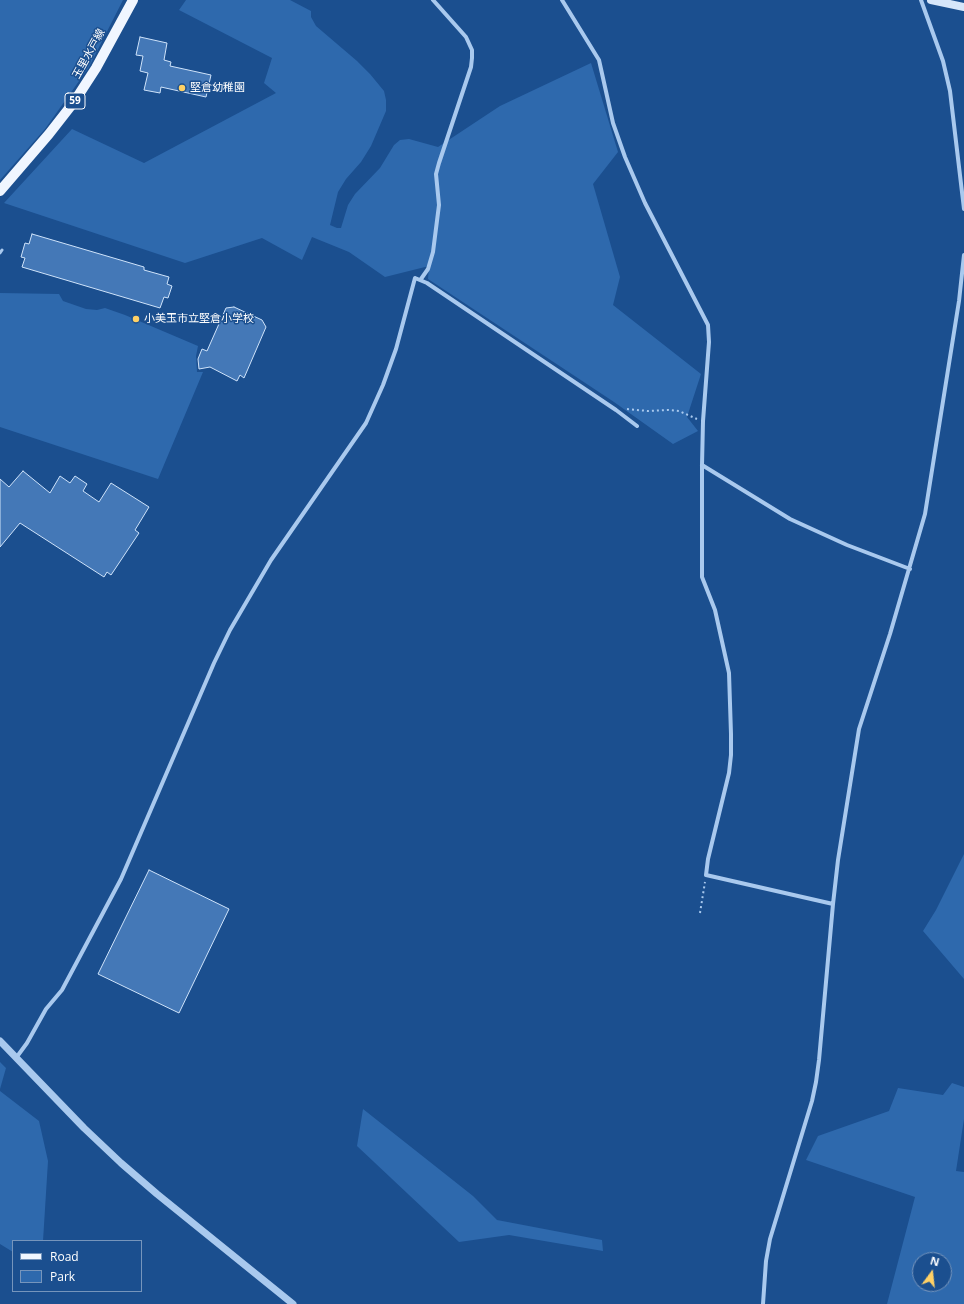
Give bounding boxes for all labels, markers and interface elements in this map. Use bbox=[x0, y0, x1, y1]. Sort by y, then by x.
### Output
street label: 玉里水戸線 bbox=[70, 27, 108, 81]
place label: 堅倉幼稚園 bbox=[190, 81, 245, 95]
marker: 堅倉幼稚園 bbox=[177, 83, 187, 93]
road number: 59 bbox=[65, 93, 85, 109]
place label: 小美玉市立堅倉小学校 bbox=[144, 312, 254, 326]
marker: 小美玉市立堅倉小学校 bbox=[131, 314, 141, 324]
legend bbox=[12, 1240, 142, 1292]
text: Road bbox=[50, 1248, 79, 1265]
north arrow bbox=[912, 1252, 952, 1292]
text: N bbox=[929, 1252, 941, 1269]
text: Park bbox=[50, 1268, 75, 1285]

